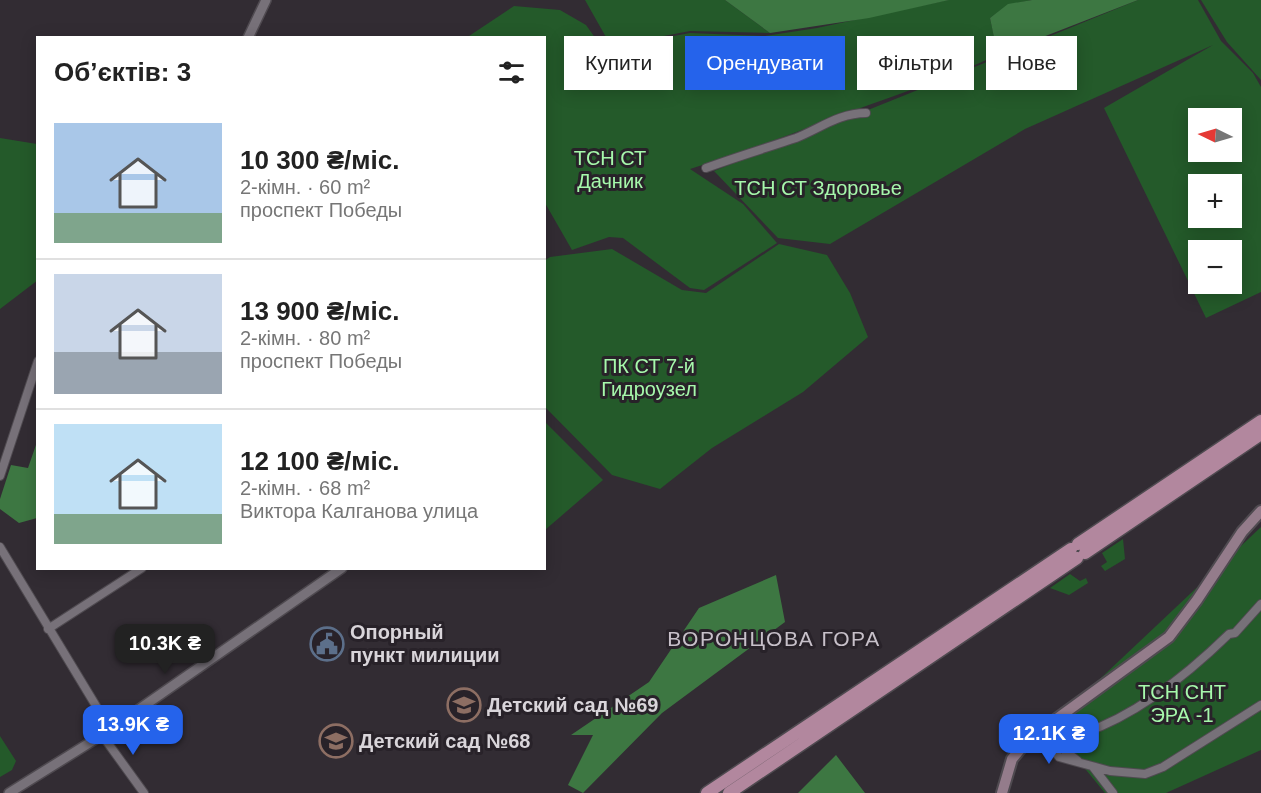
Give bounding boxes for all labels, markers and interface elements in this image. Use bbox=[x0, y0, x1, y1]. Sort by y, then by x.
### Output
chip: Купити bbox=[564, 36, 673, 90]
chip: Орендувати bbox=[685, 36, 845, 90]
chip: Фільтри bbox=[857, 36, 974, 90]
chip: Нове bbox=[986, 36, 1077, 90]
icon: filters bbox=[495, 56, 528, 89]
text: Об’єктів: 3 bbox=[54, 57, 191, 87]
north arrow bbox=[1188, 108, 1242, 162]
map controls bbox=[1188, 108, 1242, 294]
text: 10 300 ₴/міс. bbox=[240, 145, 399, 175]
icon: home bbox=[102, 147, 174, 219]
park label: ТСН СТ Дачник bbox=[574, 147, 646, 192]
button: + bbox=[1188, 174, 1242, 228]
text: 2-кімн. · 60 m² bbox=[240, 176, 370, 198]
park label: ТСН СТ Здоровье bbox=[734, 177, 902, 199]
text: проспект Победы bbox=[240, 199, 402, 221]
button: − bbox=[1188, 240, 1242, 294]
text: 13 900 ₴/міс. bbox=[240, 296, 399, 326]
icon: home bbox=[102, 298, 174, 370]
text: 2-кімн. · 80 m² bbox=[240, 327, 370, 349]
text: проспект Победы bbox=[240, 350, 402, 372]
park label: ПК СТ 7-й Гидроузел bbox=[601, 355, 697, 400]
text: 12 100 ₴/міс. bbox=[240, 446, 399, 476]
icon: home bbox=[102, 448, 174, 520]
text: 2-кімн. · 68 m² bbox=[240, 477, 370, 499]
text: Виктора Калганова улица bbox=[240, 500, 478, 522]
place label: Опорный пункт милиции bbox=[350, 621, 500, 666]
pin: 10.3K ₴ bbox=[110, 624, 220, 675]
public building icon: Опорный пункт милиции bbox=[309, 626, 345, 662]
district label: ВОРОНЦОВА ГОРА bbox=[667, 627, 881, 650]
text: 10.3K ₴ bbox=[129, 632, 201, 654]
park label: ТСН СНТ ЭРА -1 bbox=[1138, 681, 1226, 726]
school or university icon: Детский сад №69 bbox=[446, 687, 482, 723]
place label: Детский сад №69 bbox=[487, 694, 658, 716]
pin: 13.9K ₴ bbox=[78, 705, 188, 756]
text: 13.9K ₴ bbox=[97, 713, 169, 735]
pin: 12.1K ₴ bbox=[994, 714, 1104, 765]
text: 12.1K ₴ bbox=[1013, 722, 1085, 744]
school or university icon: Детский сад №68 bbox=[318, 723, 354, 759]
place label: Детский сад №68 bbox=[359, 730, 530, 752]

